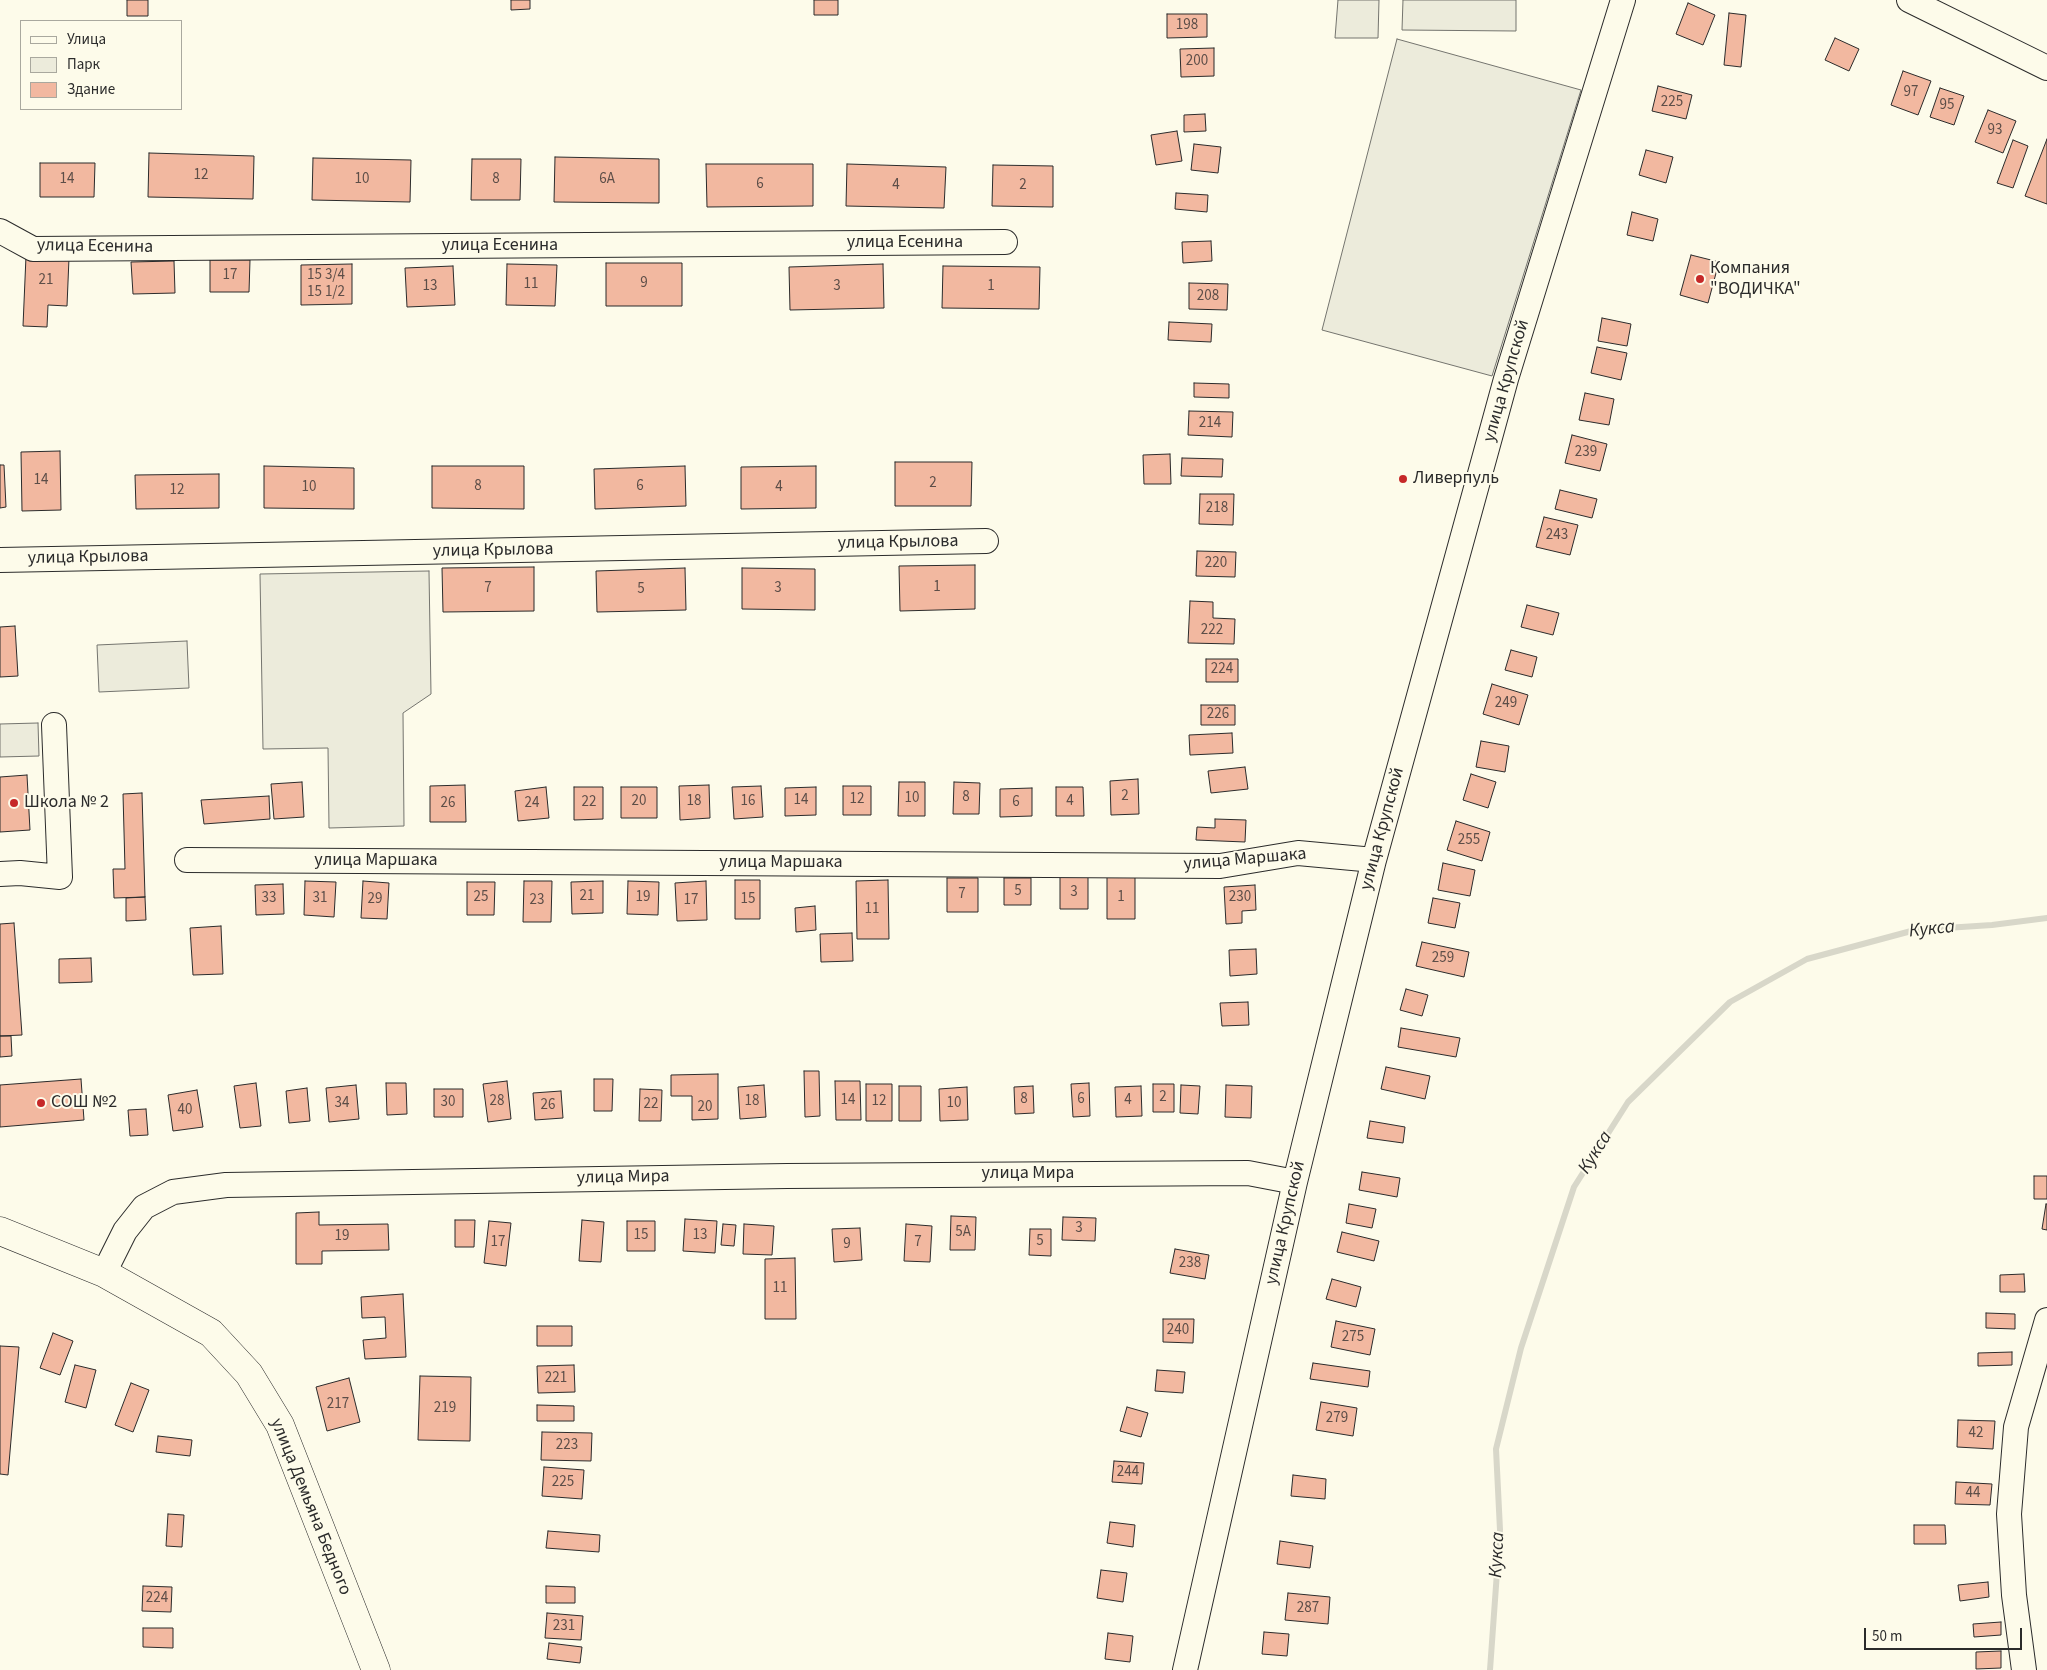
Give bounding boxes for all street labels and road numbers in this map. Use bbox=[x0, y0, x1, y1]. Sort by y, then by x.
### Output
street label: улица Есенина bbox=[847, 232, 963, 254]
street label: улица Есенина bbox=[37, 235, 153, 259]
street label: улица Есенина bbox=[442, 235, 558, 257]
street label: улица Крупской bbox=[1479, 317, 1535, 445]
street label: улица Крылова bbox=[837, 531, 959, 555]
street label: улица Крылова bbox=[432, 539, 554, 563]
street label: улица Крылова bbox=[27, 546, 149, 570]
street label: улица Крупской bbox=[1356, 765, 1410, 893]
street label: улица Маршака bbox=[1183, 844, 1307, 876]
street label: улица Маршака bbox=[314, 850, 438, 872]
street label: улица Маршака bbox=[719, 852, 843, 874]
street label: улица Крупской bbox=[1261, 1159, 1311, 1287]
street label: улица Мира bbox=[982, 1163, 1074, 1185]
street label: улица Мира bbox=[576, 1166, 670, 1190]
street label: улица Демьяна Бедного bbox=[265, 1415, 355, 1599]

